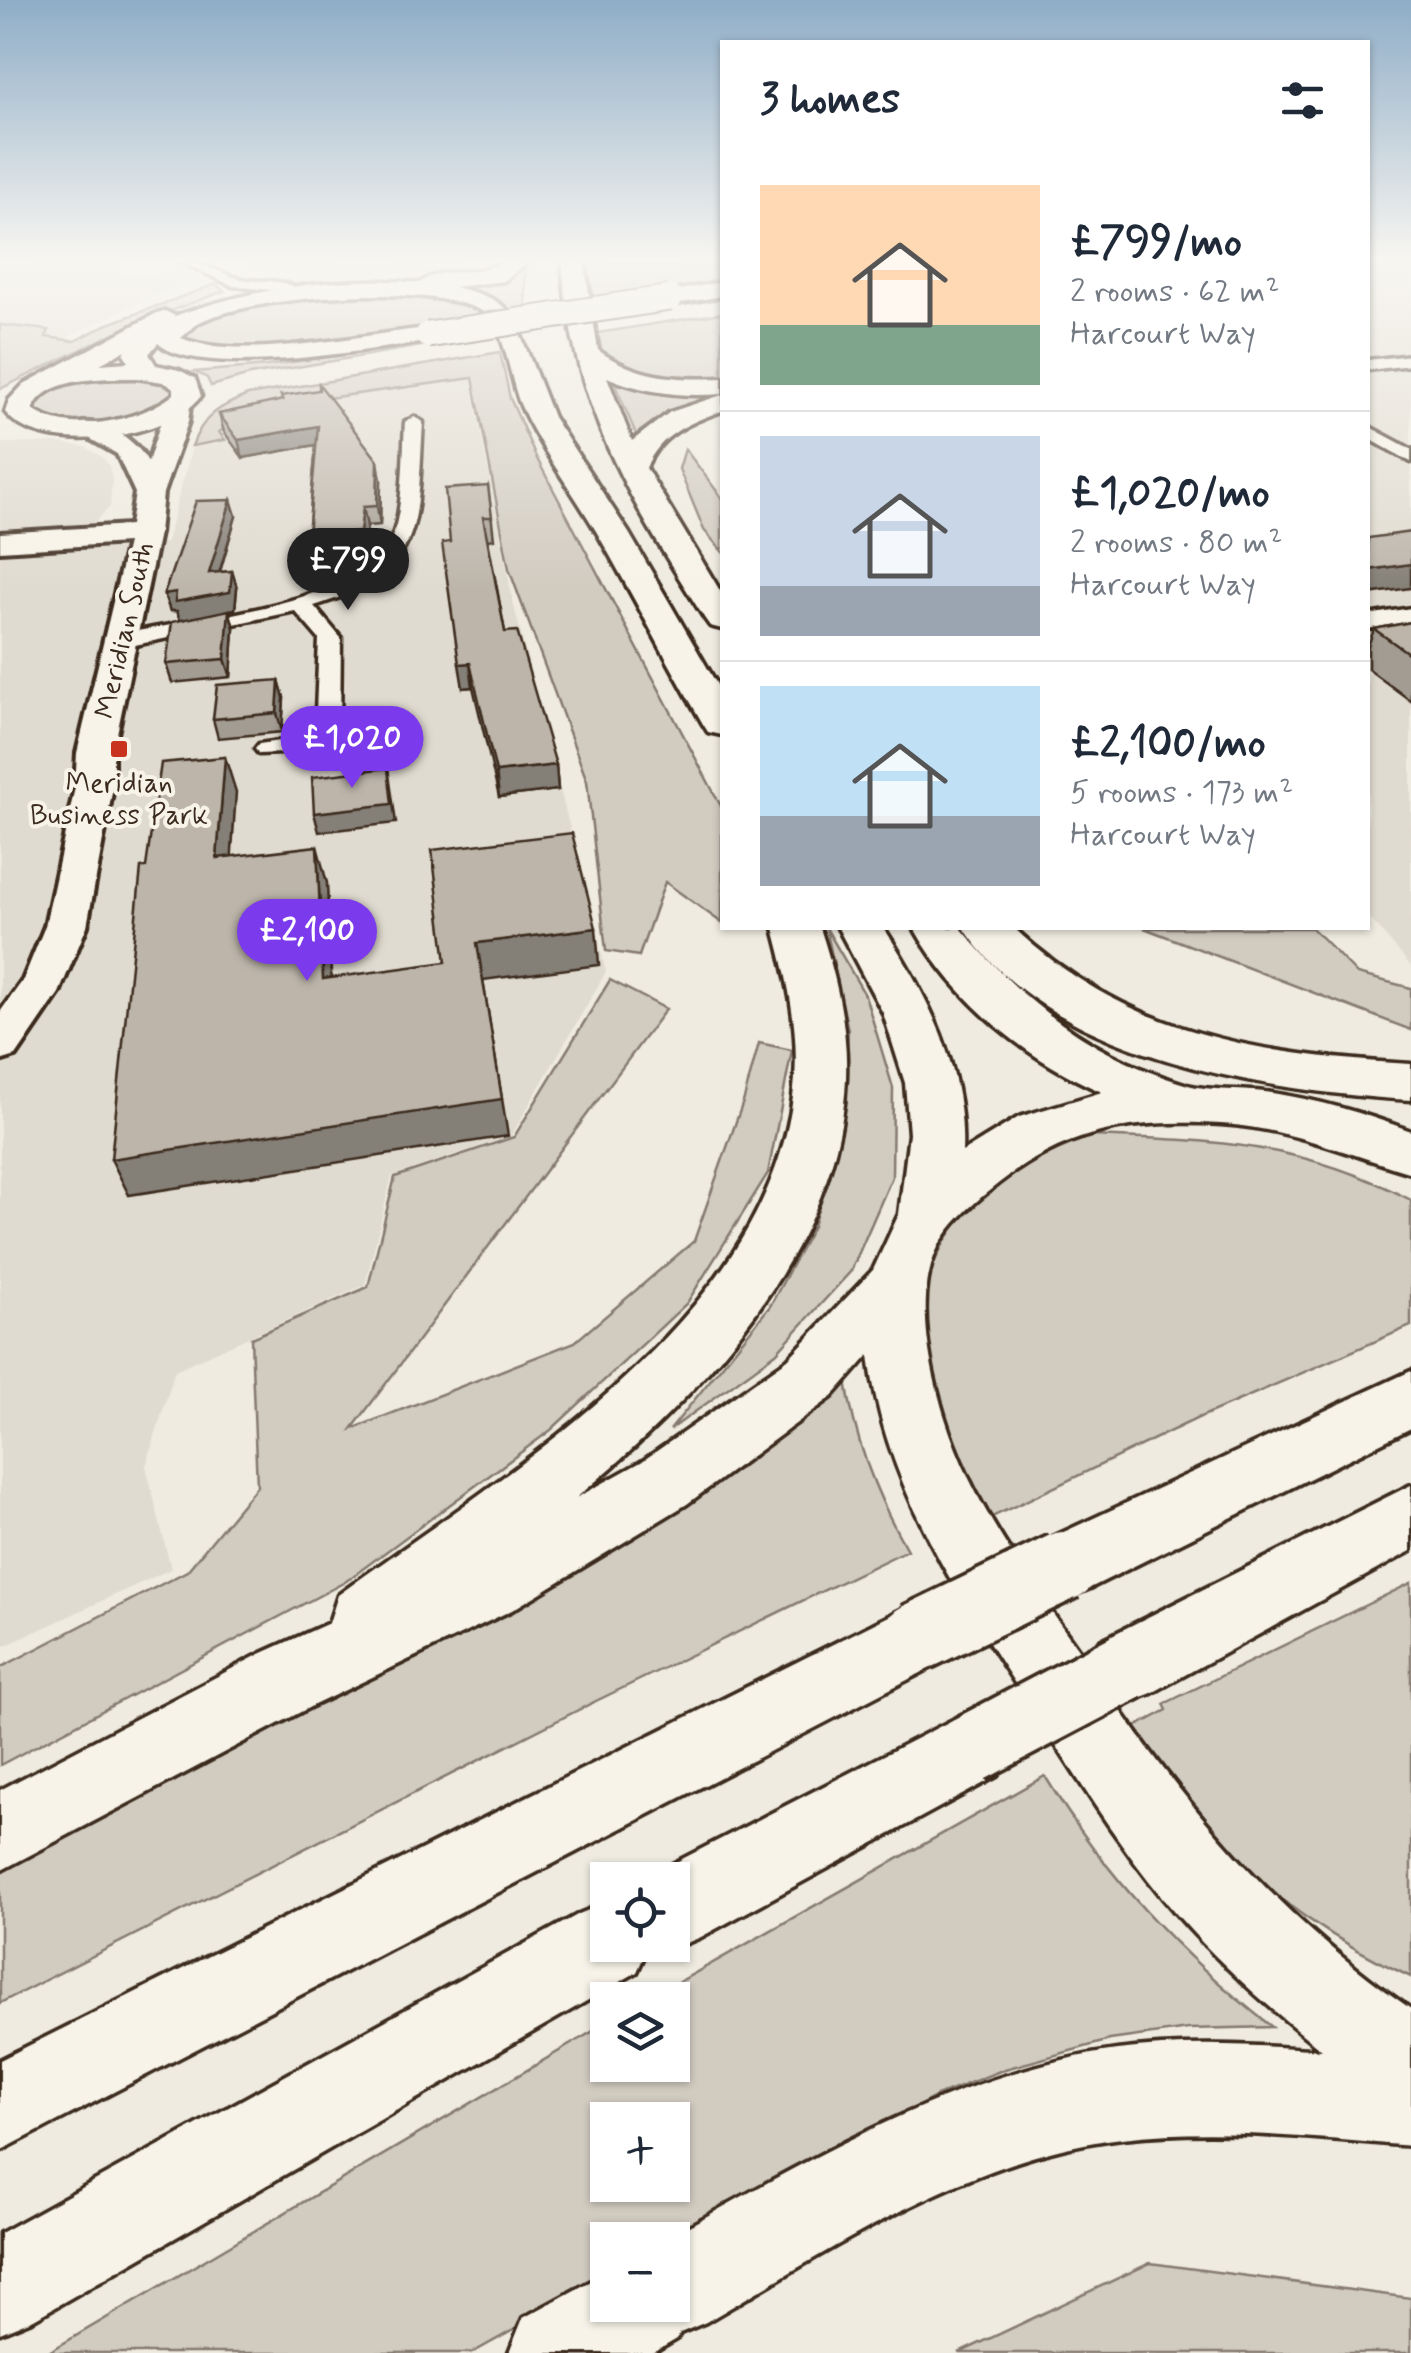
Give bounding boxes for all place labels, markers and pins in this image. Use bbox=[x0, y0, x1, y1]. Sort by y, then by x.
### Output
pin: £799 bbox=[289, 528, 407, 613]
pin: £1,020 bbox=[271, 706, 433, 791]
marker: Meridian Business Park bbox=[108, 738, 130, 760]
place label: Meridian Business Park bbox=[30, 766, 208, 835]
pin: £2,100 bbox=[226, 899, 388, 984]

